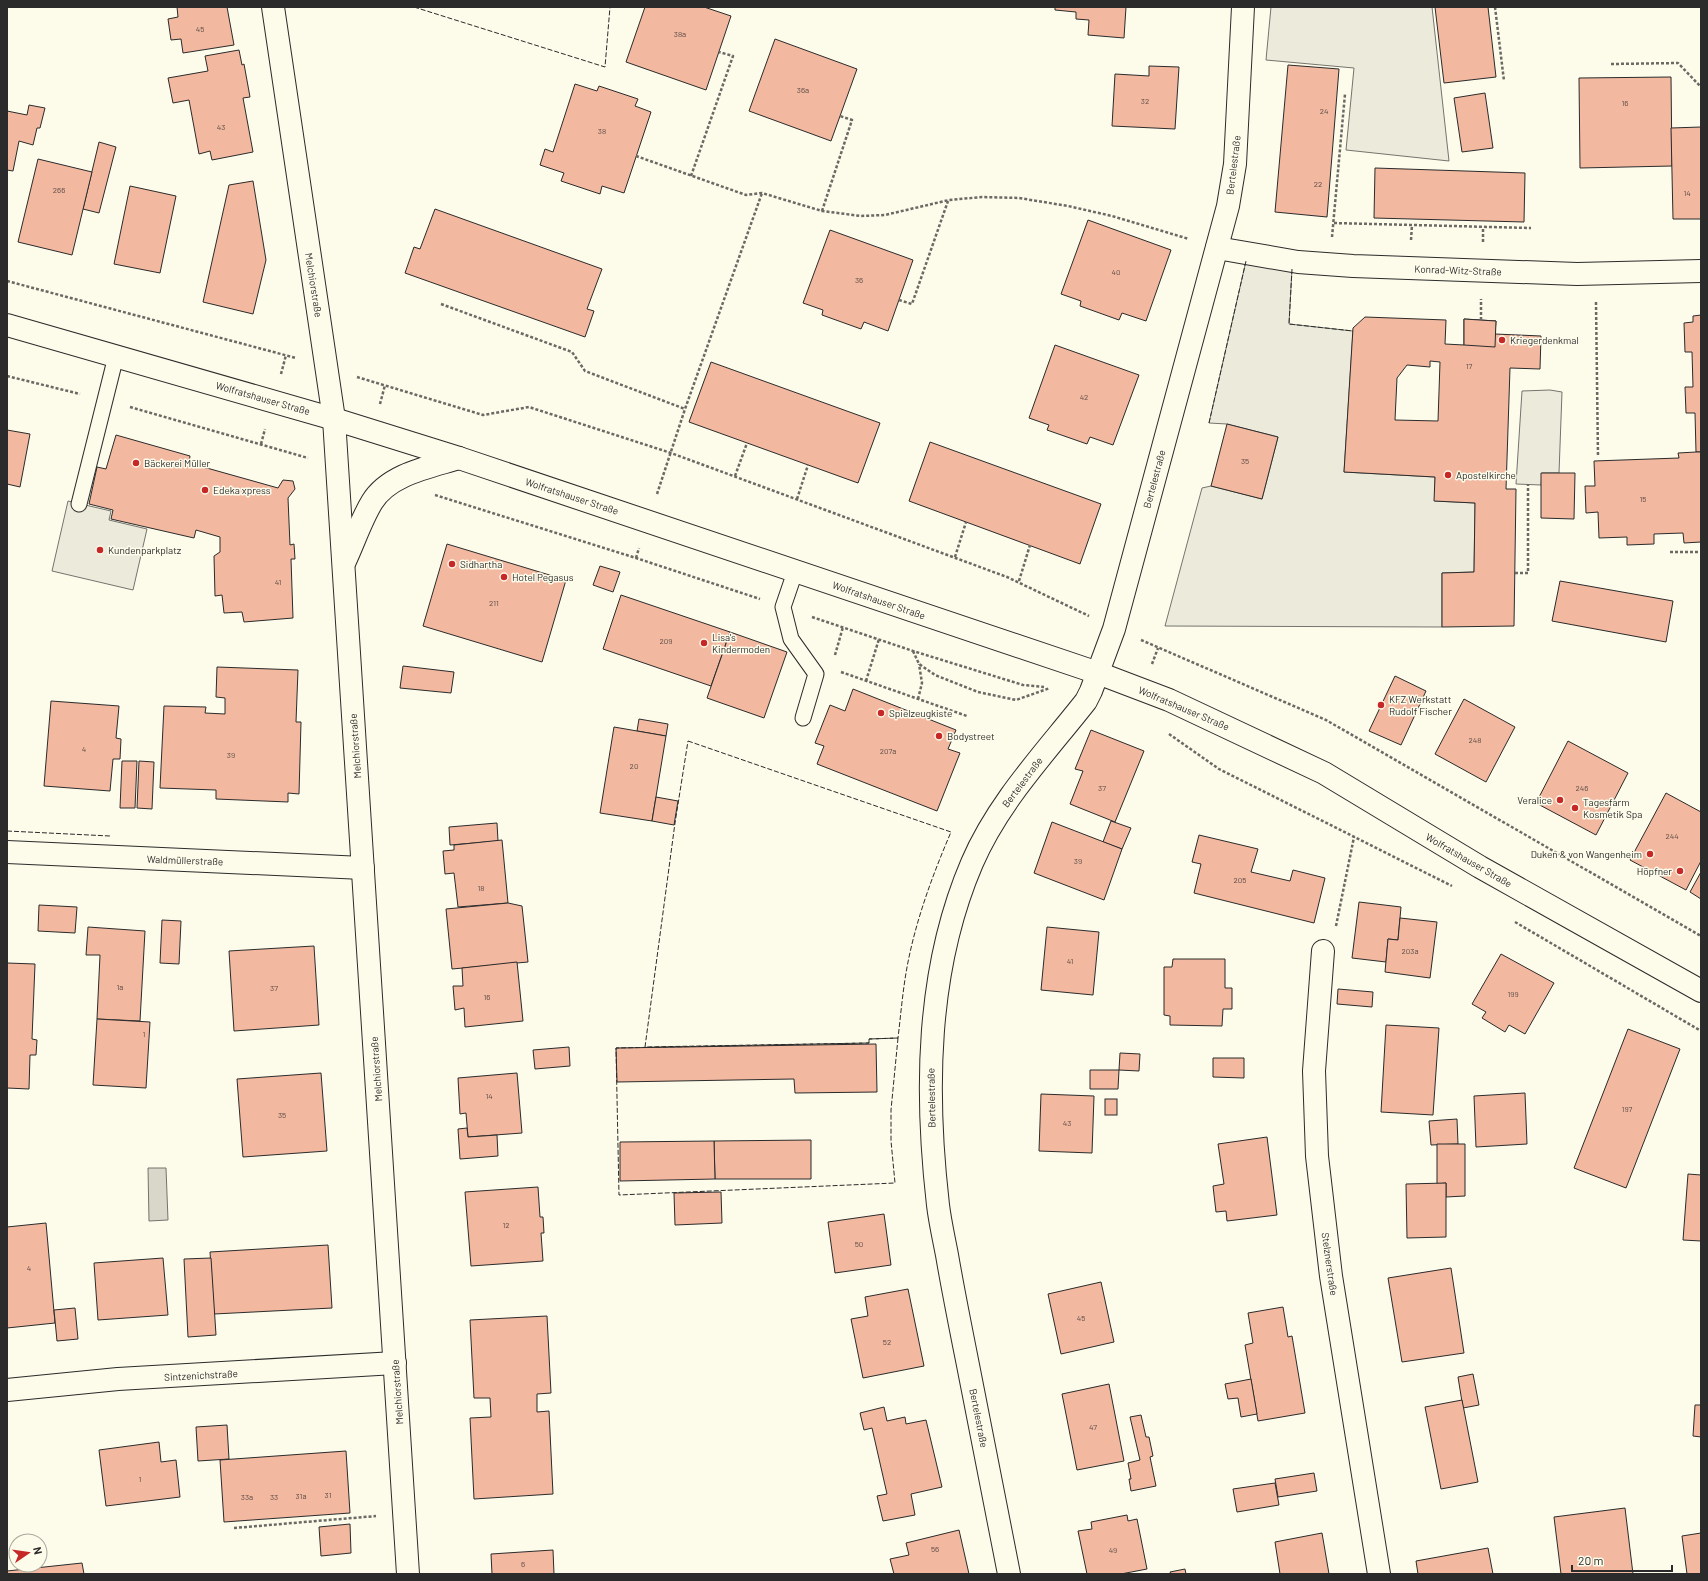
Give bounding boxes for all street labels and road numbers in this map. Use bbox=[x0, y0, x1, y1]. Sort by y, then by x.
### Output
street label: Bertelestraße bbox=[1223, 135, 1243, 195]
street label: Melchiorstraße bbox=[303, 252, 325, 318]
street label: Konrad-Witz-Straße bbox=[1414, 262, 1502, 278]
street label: Wolfratshauser Straße bbox=[214, 379, 312, 417]
street label: Bertelestraße bbox=[1140, 449, 1168, 509]
street label: Wolfratshauser Straße bbox=[524, 475, 620, 517]
street label: Wolfratshauser Straße bbox=[831, 578, 927, 622]
street label: Wolfratshauser Straße bbox=[1137, 683, 1231, 733]
street label: Melchiorstraße bbox=[347, 713, 363, 779]
street label: Bertelestraße bbox=[999, 755, 1045, 809]
street label: Wolfratshauser Straße bbox=[1424, 830, 1514, 890]
street label: Waldmüllerstraße bbox=[147, 853, 223, 867]
street label: Melchiorstraße bbox=[368, 1036, 384, 1102]
street label: Bertelestraße bbox=[924, 1068, 938, 1128]
street label: Stelznerstraße bbox=[1320, 1232, 1340, 1296]
street label: Melchiorstraße bbox=[389, 1359, 405, 1425]
street label: Sintzenichstraße bbox=[164, 1367, 238, 1383]
street label: Bertelestraße bbox=[967, 1387, 991, 1449]

